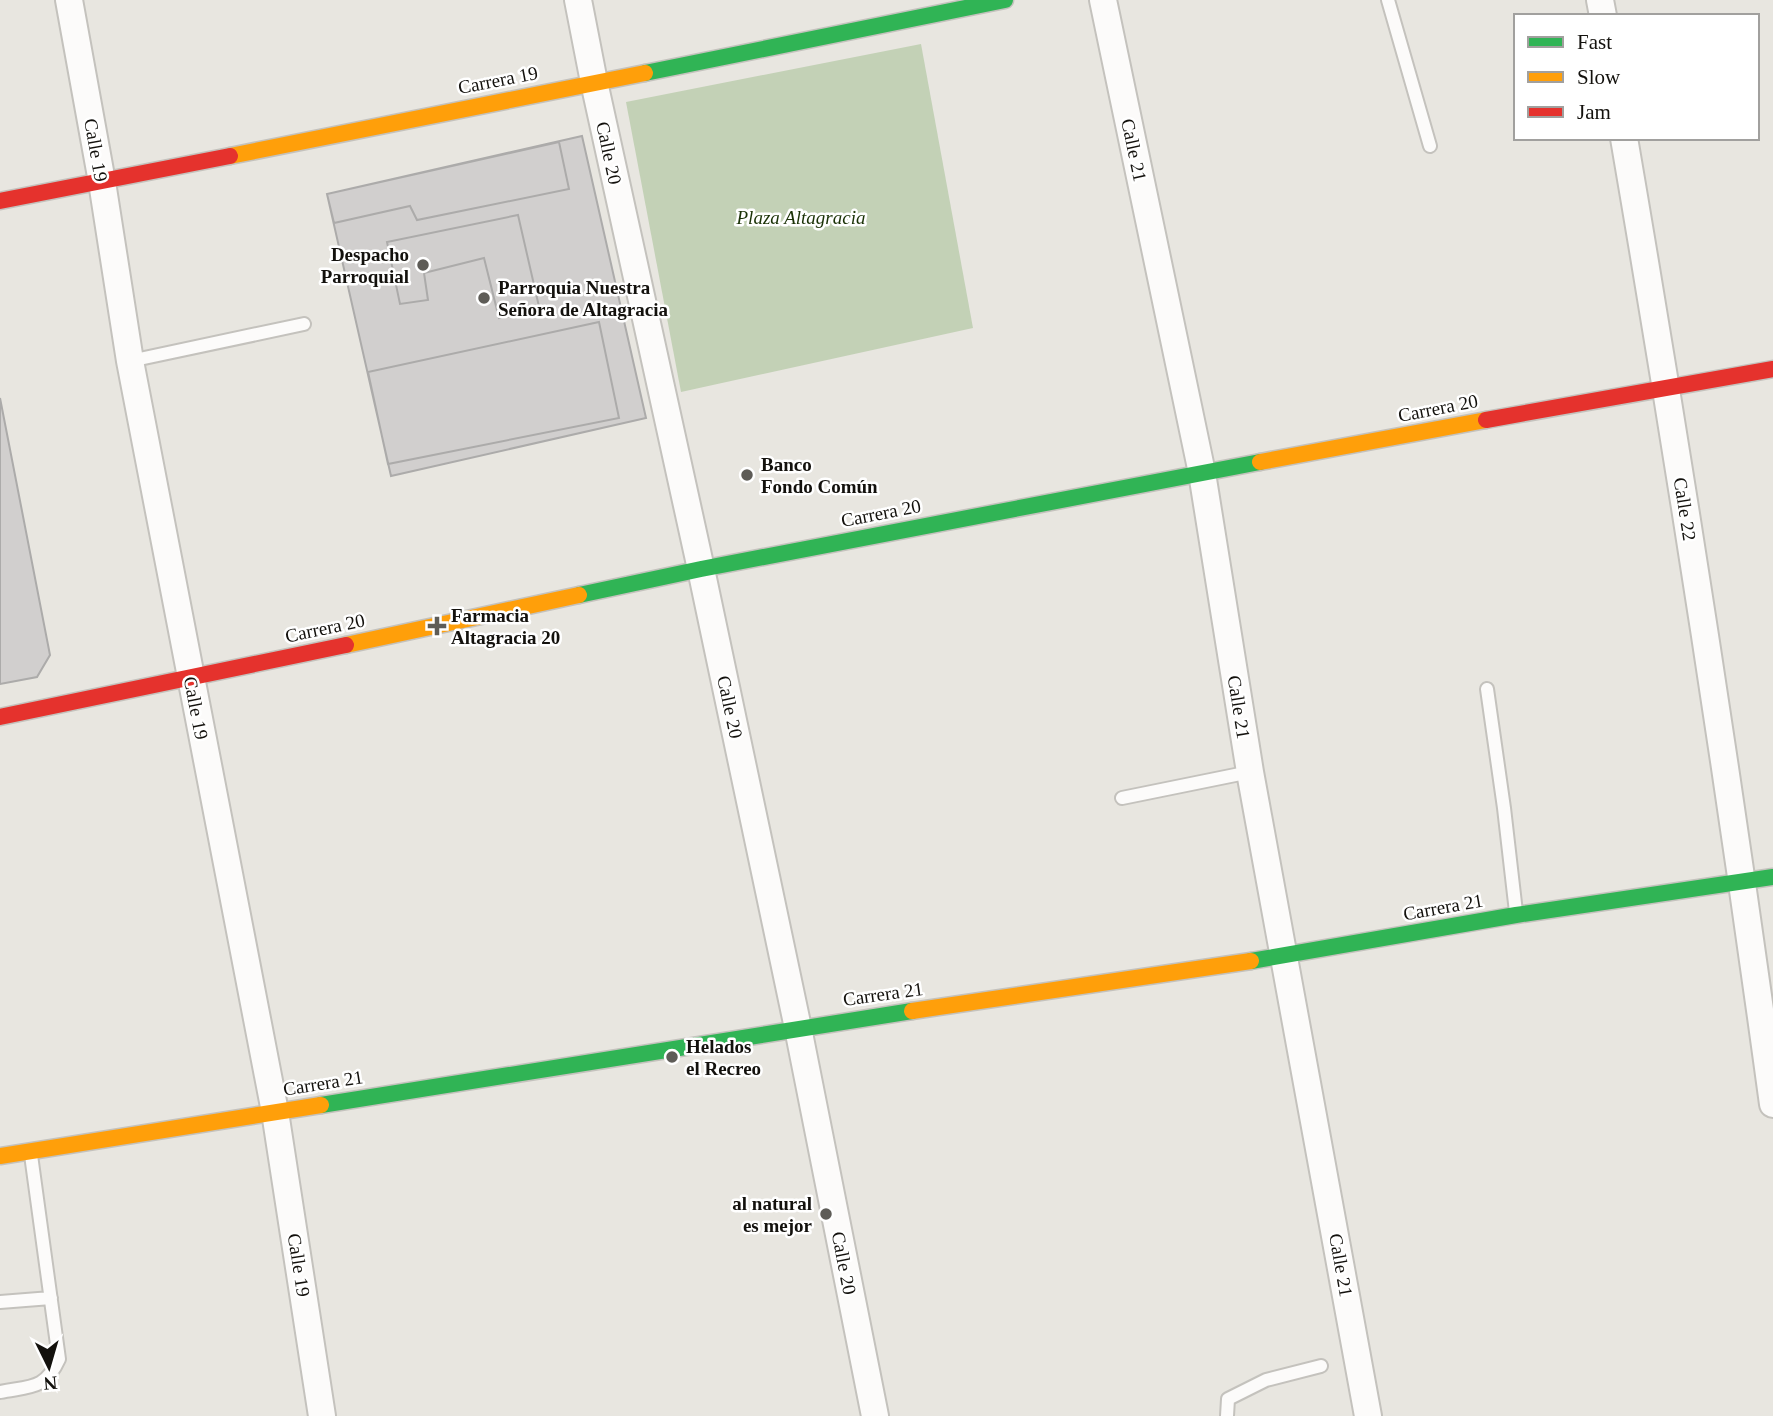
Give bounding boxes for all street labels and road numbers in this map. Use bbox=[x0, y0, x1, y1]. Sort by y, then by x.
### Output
street label: Carrera 19 bbox=[456, 62, 540, 98]
street label: Calle 19 bbox=[80, 117, 112, 183]
street label: Calle 21 bbox=[1117, 117, 1151, 183]
street label: Calle 20 bbox=[592, 120, 626, 186]
street label: Carrera 20 bbox=[1396, 390, 1480, 426]
street label: Calle 22 bbox=[1670, 476, 1700, 542]
street label: Carrera 20 bbox=[839, 495, 923, 531]
street label: Carrera 20 bbox=[283, 609, 367, 647]
street label: Calle 20 bbox=[713, 674, 747, 740]
street label: Calle 21 bbox=[1224, 674, 1254, 740]
street label: Calle 19 bbox=[180, 675, 212, 741]
street label: Carrera 21 bbox=[1401, 890, 1485, 924]
street label: Carrera 21 bbox=[842, 978, 924, 1010]
street label: Carrera 21 bbox=[281, 1066, 365, 1100]
street label: Calle 20 bbox=[828, 1230, 860, 1296]
street label: Calle 19 bbox=[284, 1232, 314, 1298]
street label: Calle 21 bbox=[1325, 1232, 1357, 1298]

